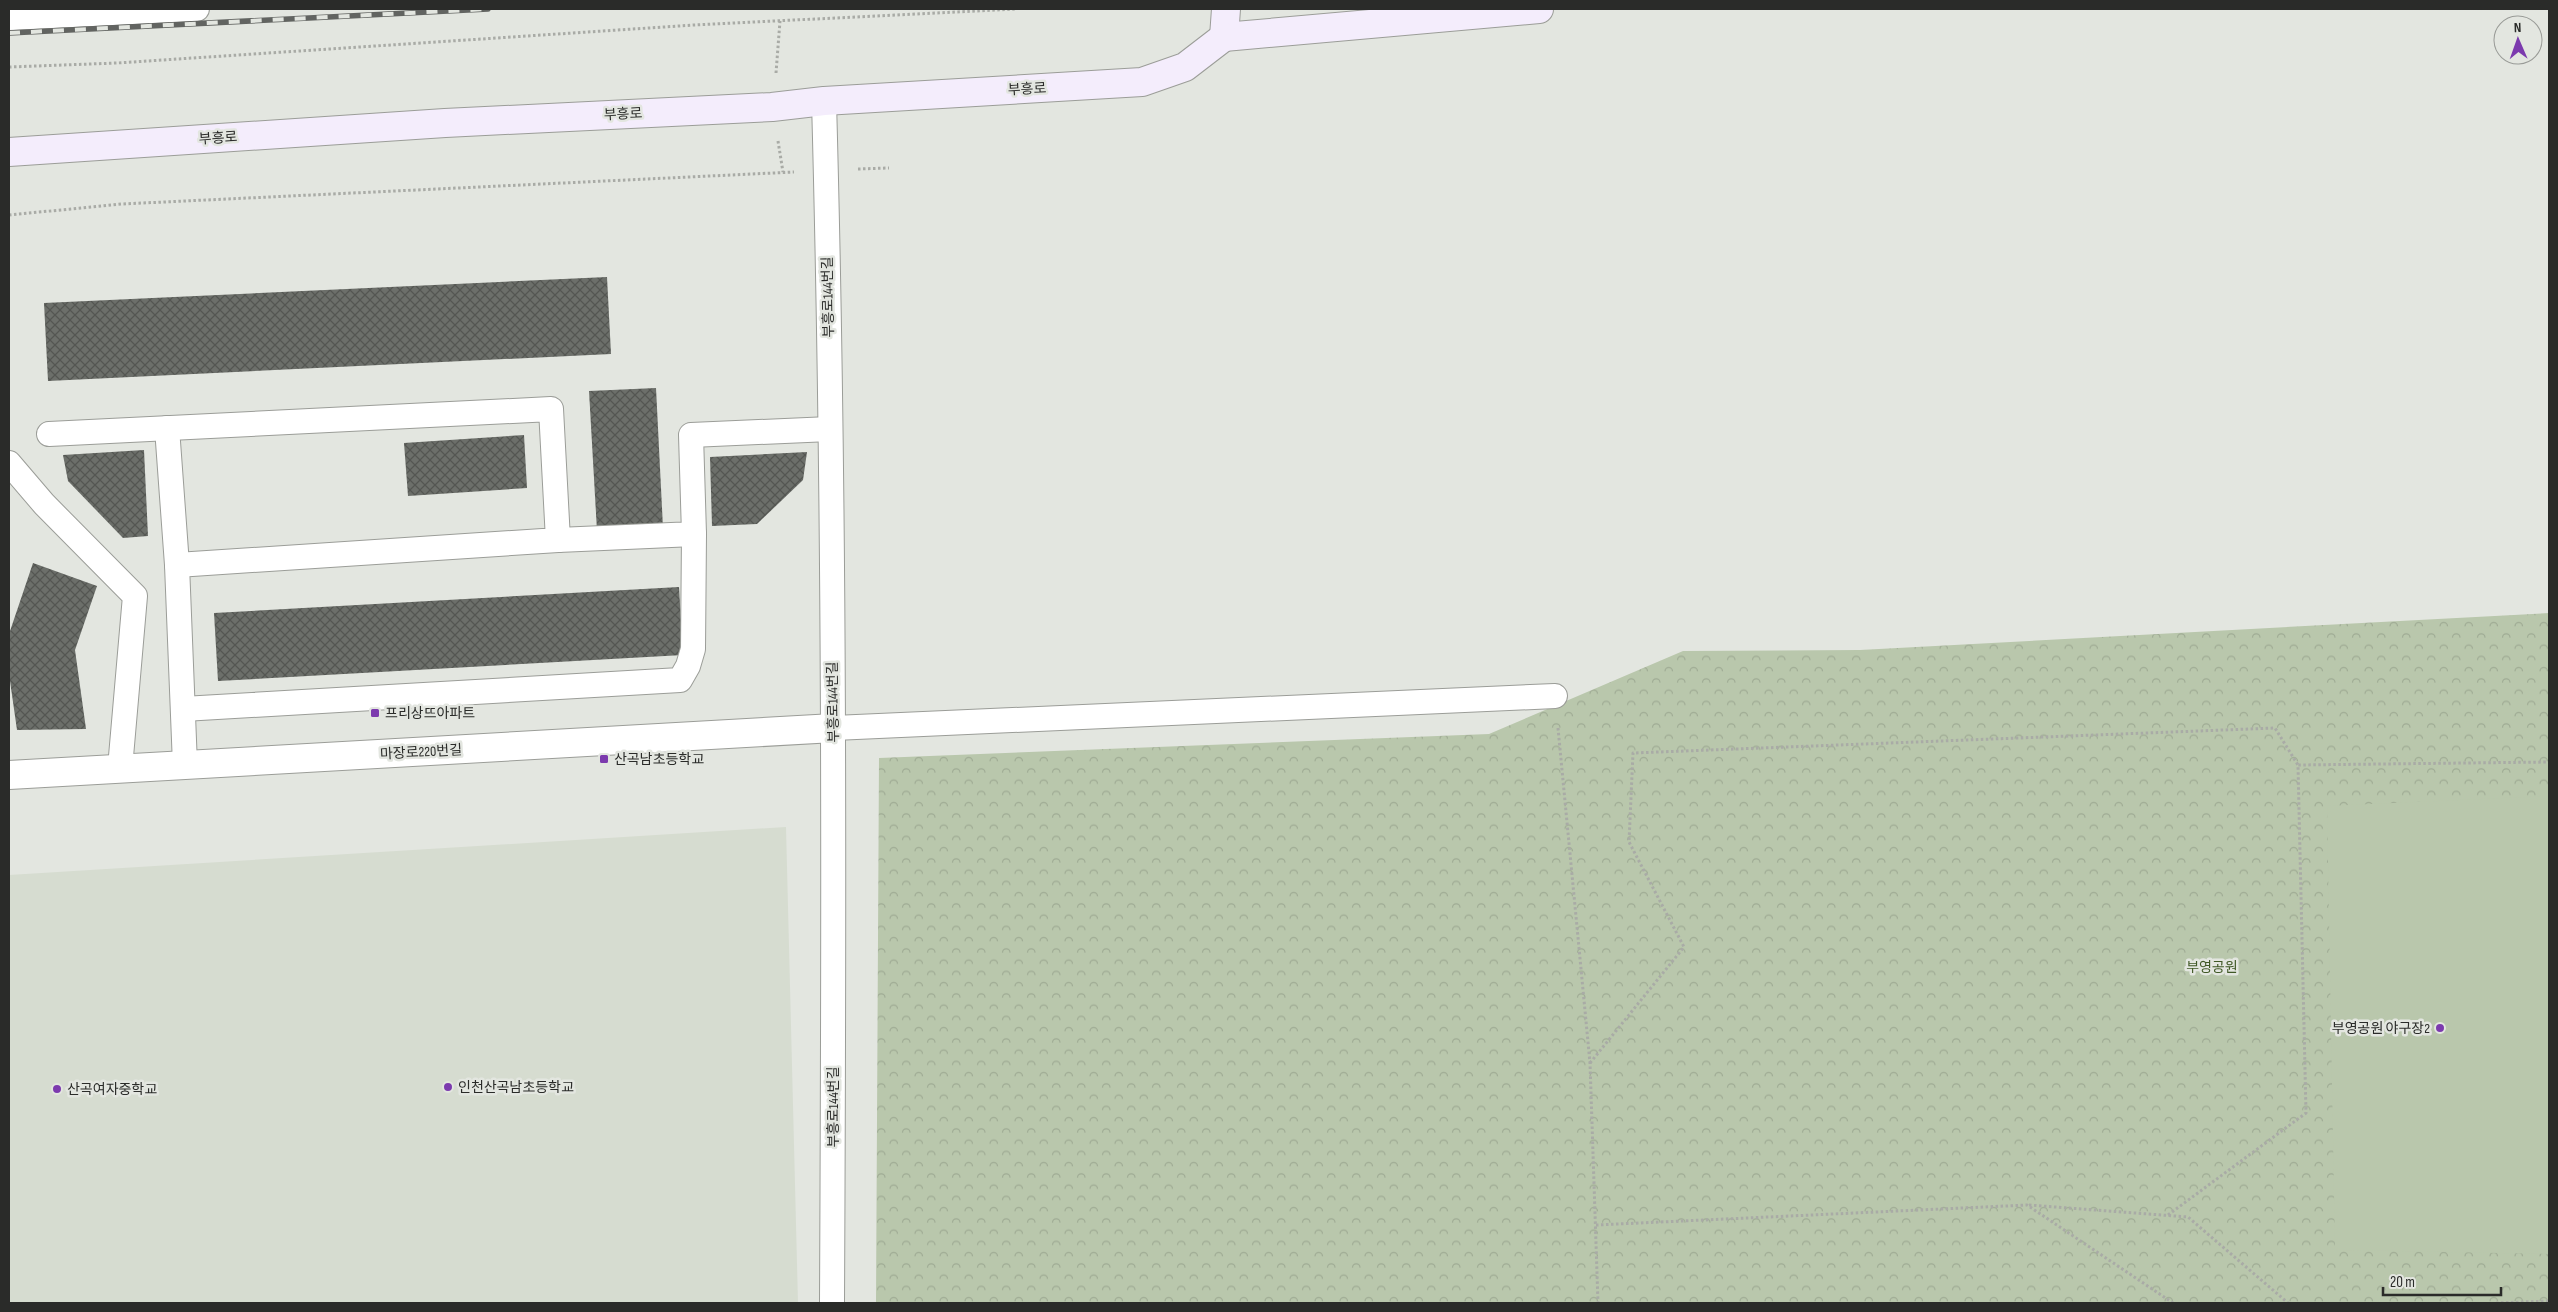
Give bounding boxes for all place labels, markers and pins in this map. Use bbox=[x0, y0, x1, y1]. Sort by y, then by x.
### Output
place label: 프리상뜨아파트 bbox=[385, 705, 475, 722]
marker: 프리상뜨아파트 bbox=[369, 707, 381, 719]
place label: 산곡남초등학교 bbox=[614, 751, 704, 768]
marker: 산곡남초등학교 bbox=[598, 753, 610, 765]
place label: 부영공원 야구장2 bbox=[2332, 1020, 2430, 1037]
marker: 부영공원 야구장2 bbox=[2434, 1022, 2446, 1034]
place label: 인천산곡남초등학교 bbox=[458, 1079, 574, 1096]
place label: 산곡여자중학교 bbox=[67, 1081, 157, 1098]
marker: 인천산곡남초등학교 bbox=[442, 1081, 454, 1093]
marker: 산곡여자중학교 bbox=[51, 1083, 63, 1095]

